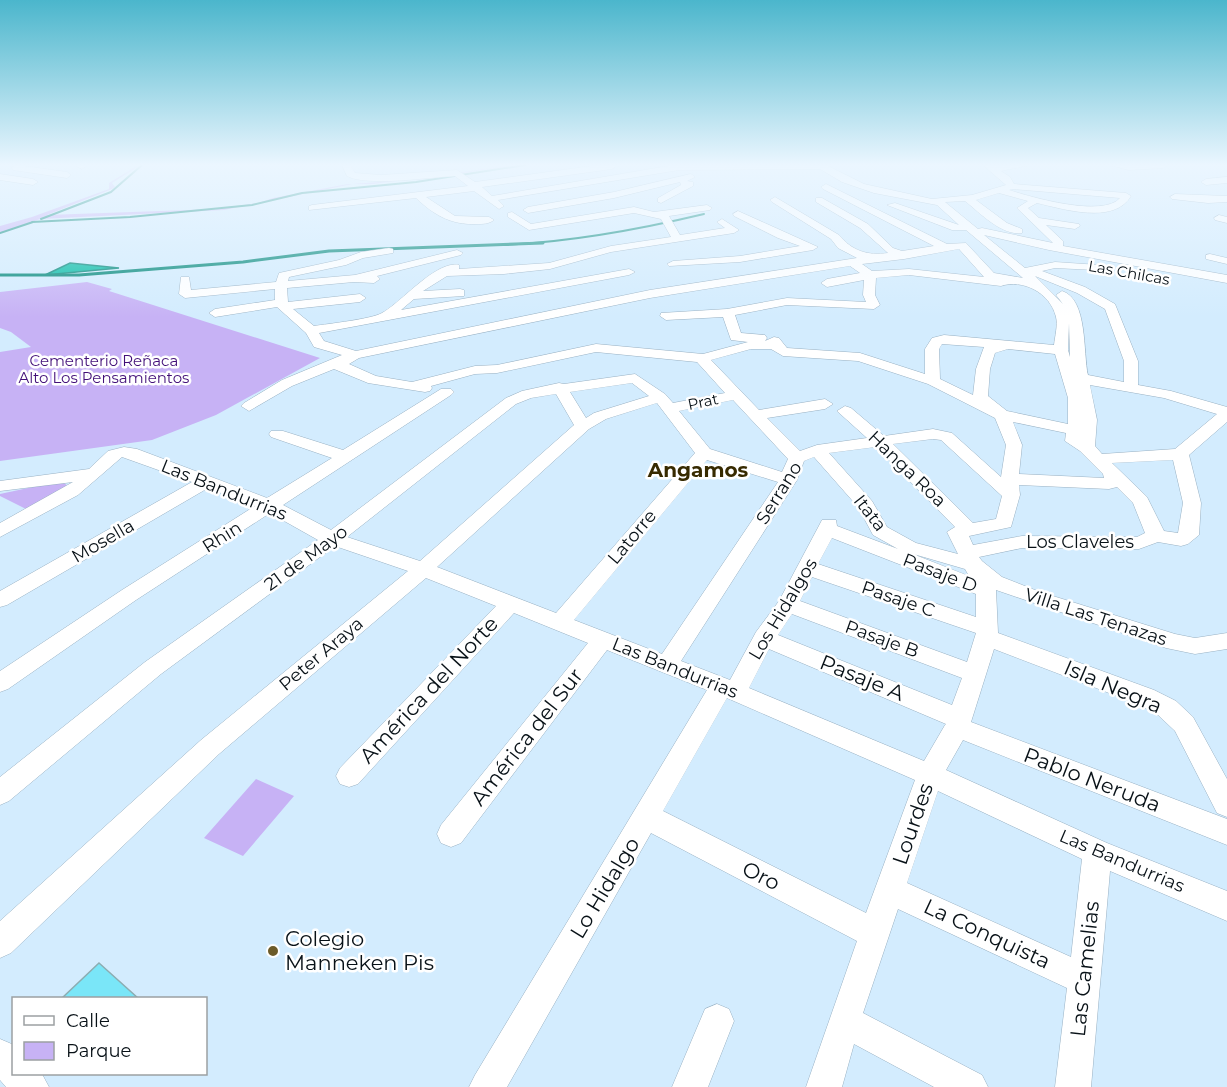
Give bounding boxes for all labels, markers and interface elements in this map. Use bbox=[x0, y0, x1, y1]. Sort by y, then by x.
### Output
street label: Las Chilcas bbox=[1087, 256, 1171, 289]
park label: Cementerio Reñaca Alto Los Pensamientos bbox=[19, 351, 189, 387]
street label: Prat bbox=[686, 389, 720, 414]
street label: Hanga Roa bbox=[863, 426, 951, 512]
street label: Las Bandurrias bbox=[158, 455, 290, 525]
district label: Angamos bbox=[647, 458, 749, 482]
street label: Serrano bbox=[751, 458, 807, 528]
street label: Itata bbox=[849, 490, 891, 536]
street label: Latorre bbox=[603, 505, 661, 569]
street label: Mosella bbox=[68, 514, 138, 568]
street label: Rhin bbox=[198, 516, 246, 558]
street label: 21 de Mayo bbox=[260, 520, 352, 596]
street label: Los Claveles bbox=[1026, 531, 1134, 553]
street label: Pasaje D bbox=[900, 549, 980, 597]
street label: Los Hidalgos bbox=[744, 554, 822, 664]
street label: Pasaje C bbox=[859, 576, 938, 622]
street label: Villa Las Tenazas bbox=[1022, 584, 1170, 650]
street label: América del Norte bbox=[354, 611, 503, 768]
street label: Peter Araya bbox=[274, 612, 368, 696]
street label: Pasaje B bbox=[842, 616, 922, 662]
street label: Las Bandurrias bbox=[609, 633, 741, 703]
street label: Pasaje A bbox=[816, 649, 909, 706]
street label: Isla Negra bbox=[1060, 655, 1166, 718]
street label: América del Sur bbox=[465, 663, 588, 810]
street label: Pablo Neruda bbox=[1020, 742, 1164, 817]
street label: Lourdes bbox=[887, 780, 938, 868]
street label: Las Bandurrias bbox=[1056, 825, 1188, 897]
street label: Lo Hidalgo bbox=[565, 833, 644, 943]
street label: Oro bbox=[738, 856, 784, 896]
street label: La Conquista bbox=[920, 893, 1054, 974]
street label: Las Camelias bbox=[1065, 900, 1104, 1038]
place label: Colegio Manneken Pis bbox=[285, 926, 434, 975]
marker: Colegio Manneken Pis bbox=[266, 944, 280, 958]
legend bbox=[12, 997, 207, 1075]
text: Calle bbox=[66, 1010, 110, 1032]
text: Parque bbox=[66, 1040, 132, 1062]

